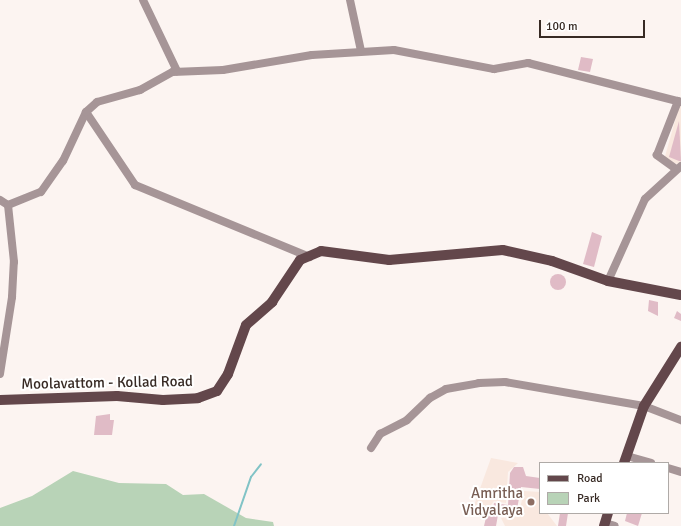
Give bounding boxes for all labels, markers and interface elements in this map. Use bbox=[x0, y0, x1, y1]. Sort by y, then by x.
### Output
scale bar bbox=[541, 12, 647, 38]
text: 100 m bbox=[546, 19, 578, 34]
street label: Moolavattom - Kollad Road bbox=[21, 373, 193, 393]
legend bbox=[539, 462, 669, 514]
text: Road bbox=[577, 471, 603, 486]
place label: Amritha Vidyalaya bbox=[462, 484, 523, 519]
text: Park bbox=[577, 491, 600, 506]
marker: Amritha Vidyalaya bbox=[526, 497, 536, 507]

